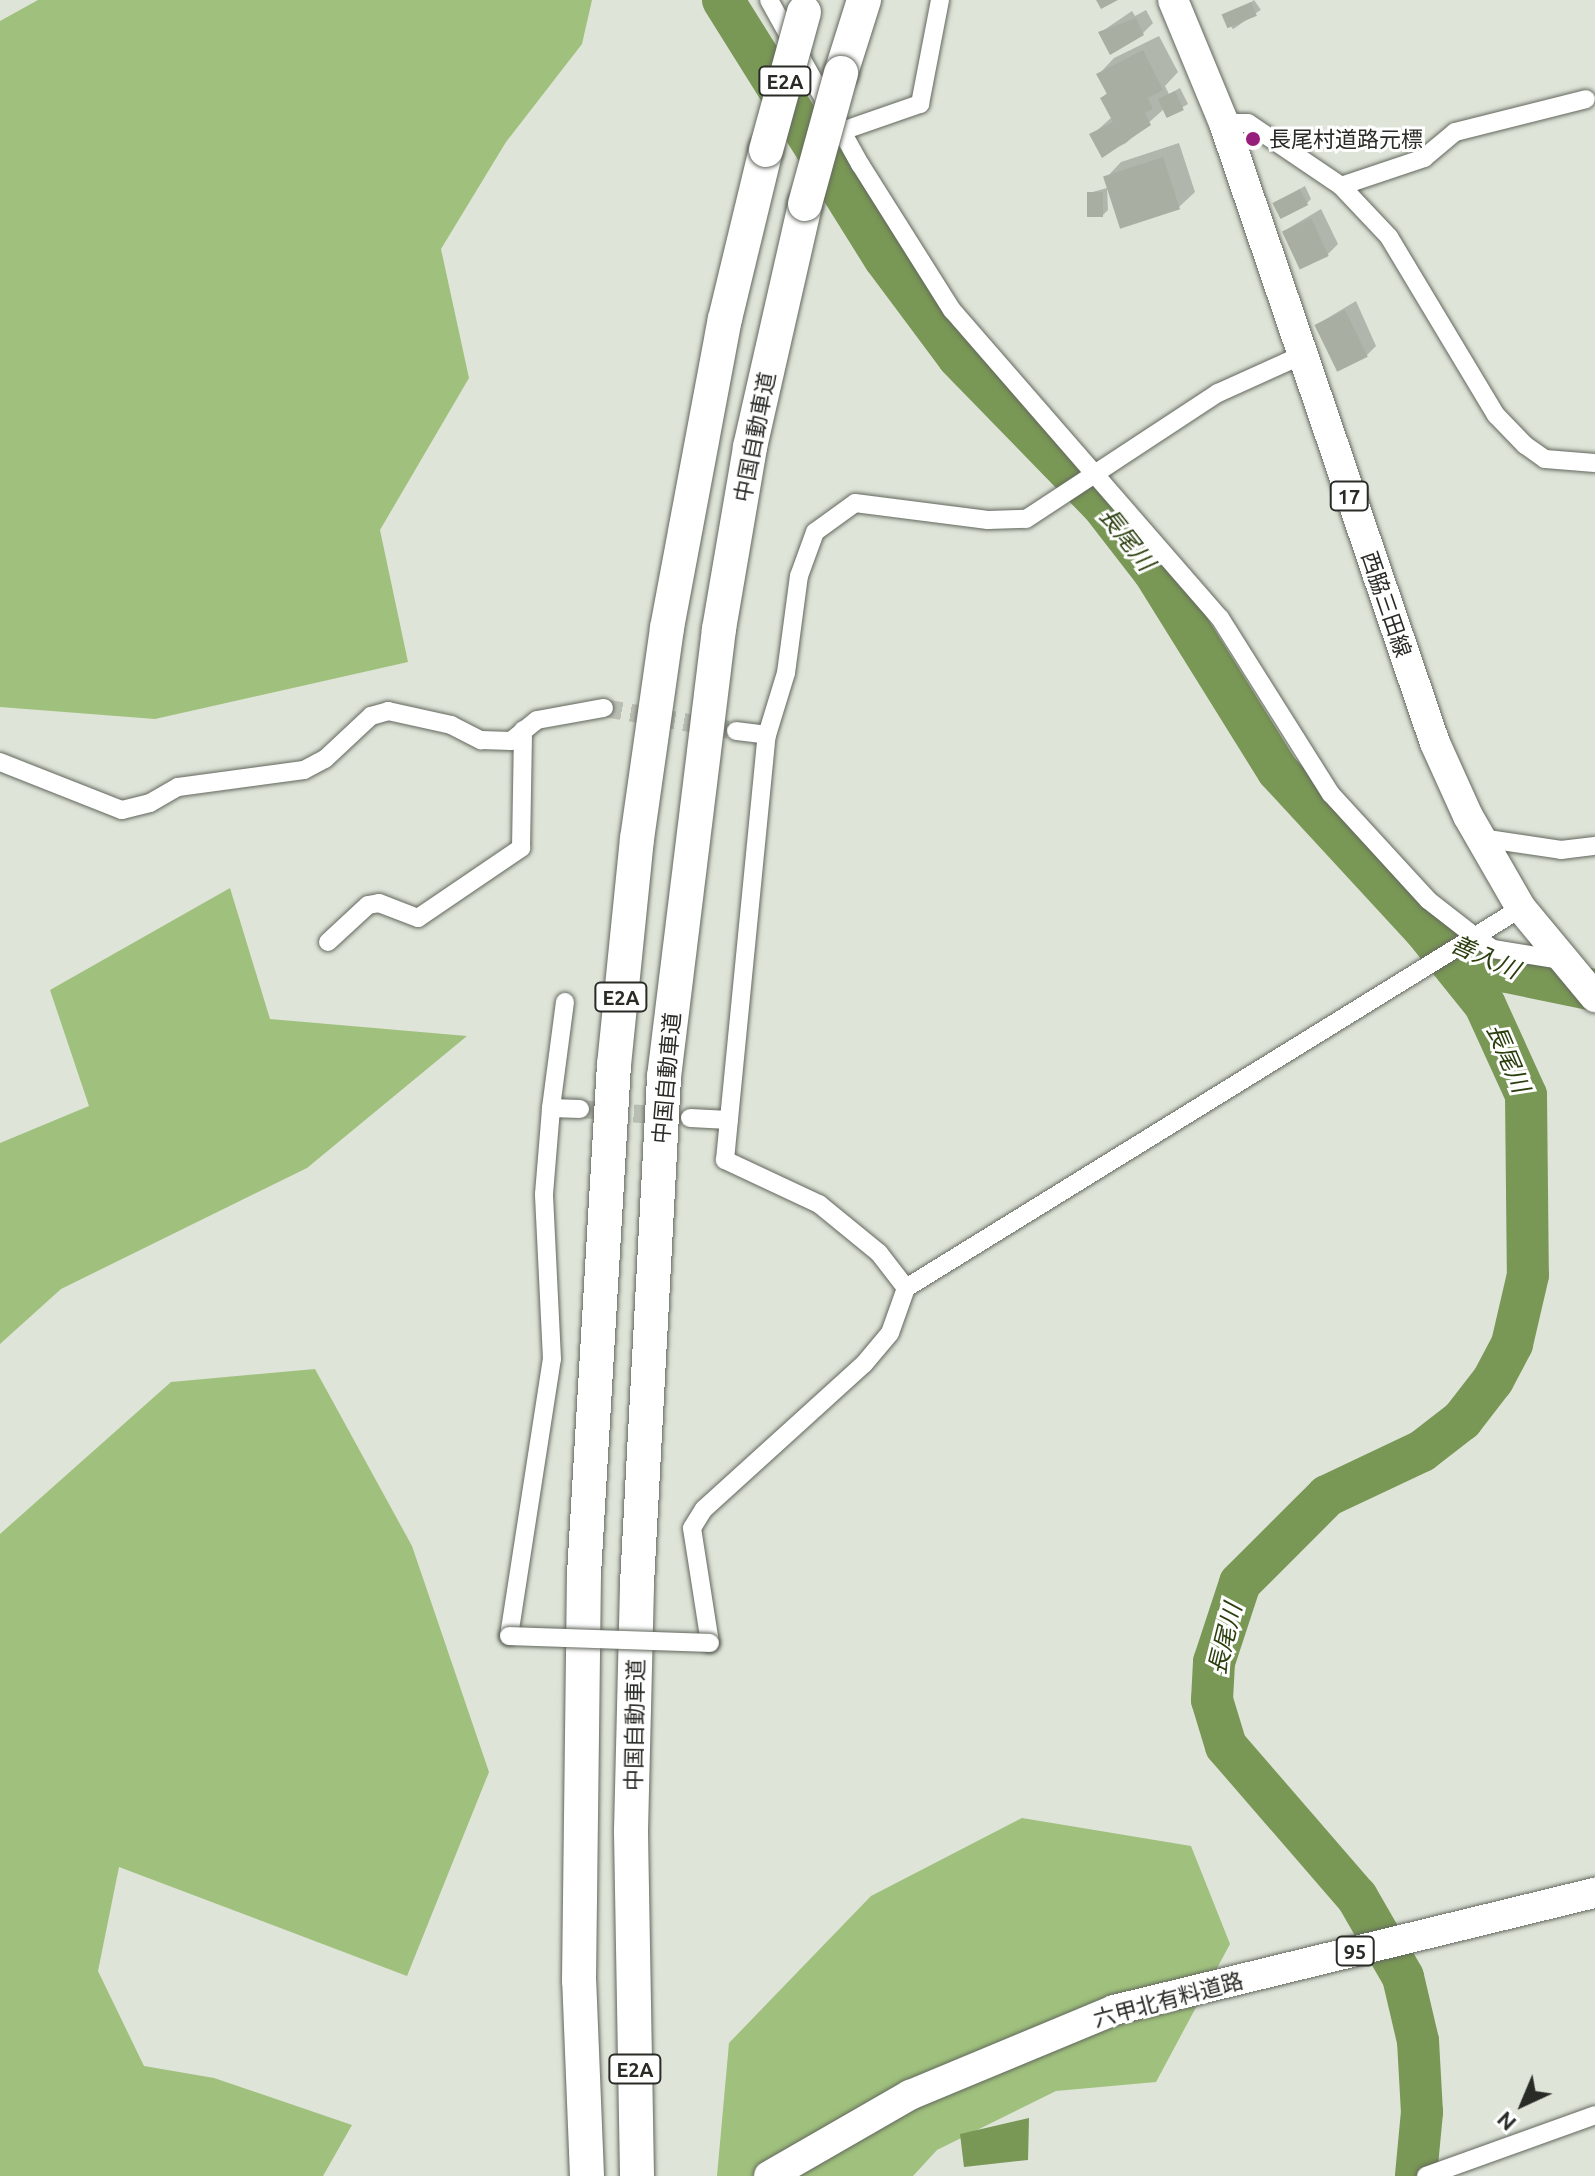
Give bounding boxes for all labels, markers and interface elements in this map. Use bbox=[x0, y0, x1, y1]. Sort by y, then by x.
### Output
road number: E2A bbox=[757, 65, 813, 97]
place label: 長尾村道路元標 bbox=[1269, 126, 1423, 152]
marker: 長尾村道路元標 bbox=[1244, 130, 1262, 148]
street label: 中国自動車道 bbox=[728, 370, 780, 504]
road number: 17 bbox=[1329, 480, 1369, 512]
water label: 長尾川 bbox=[1093, 502, 1161, 576]
street label: 西脇三田線 bbox=[1357, 548, 1417, 660]
water label: 善入川 bbox=[1446, 929, 1524, 985]
road number: E2A bbox=[593, 981, 649, 1013]
street label: 中国自動車道 bbox=[647, 1011, 685, 1145]
water label: 長尾川 bbox=[1481, 1019, 1535, 1097]
water label: 長尾川 bbox=[1202, 1601, 1248, 1677]
street label: 中国自動車道 bbox=[620, 1659, 648, 1791]
road number: 95 bbox=[1335, 1935, 1375, 1967]
street label: 六甲北有料道路 bbox=[1090, 1966, 1246, 2032]
road number: E2A bbox=[607, 2053, 663, 2085]
north arrow bbox=[1483, 2064, 1563, 2144]
text: N bbox=[1491, 2107, 1521, 2136]

